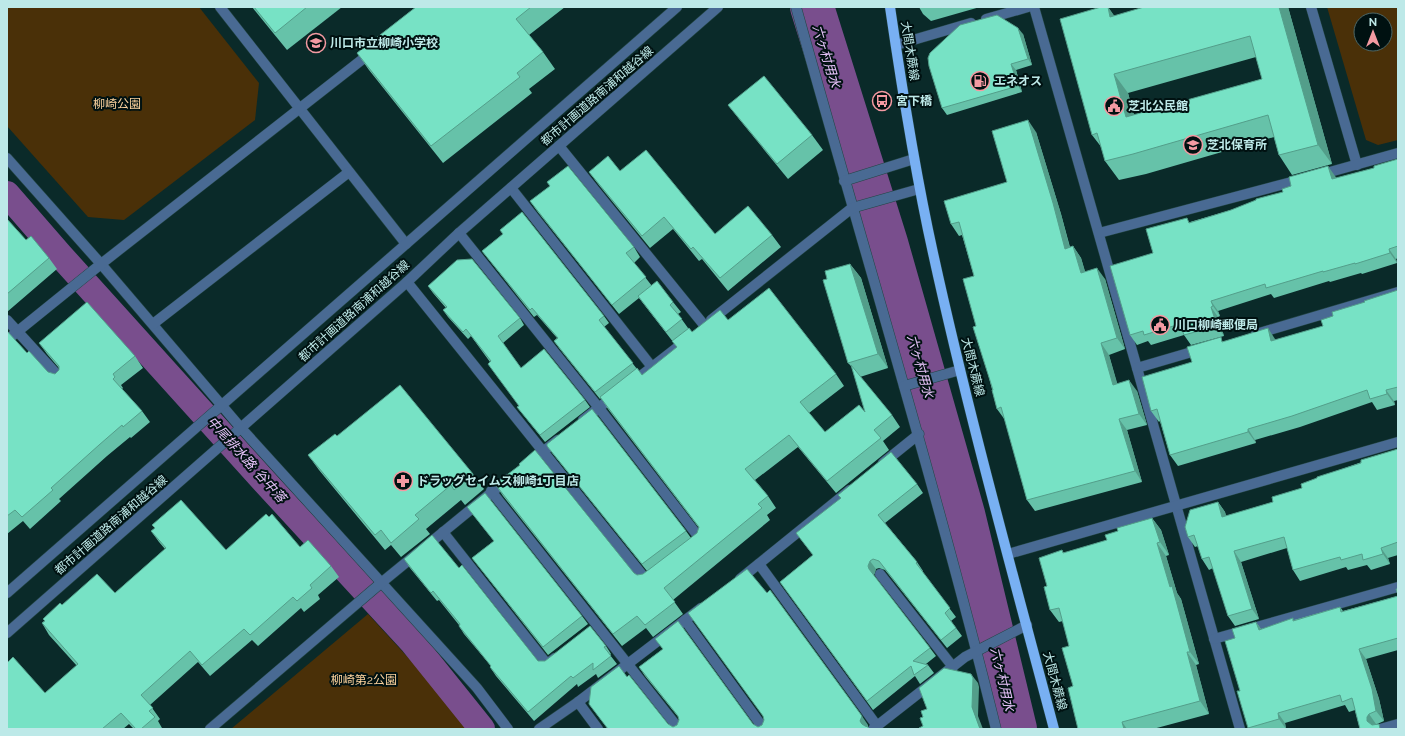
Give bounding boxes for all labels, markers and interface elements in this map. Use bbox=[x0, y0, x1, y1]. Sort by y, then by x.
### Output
north arrow bbox=[1353, 12, 1393, 52]
text: N bbox=[1369, 16, 1377, 29]
street label: 大間木蕨線 bbox=[898, 20, 922, 82]
water label: 六ヶ村用水 bbox=[810, 23, 844, 91]
school or university icon: 川口市立柳崎小学校 bbox=[305, 32, 327, 54]
place label: 川口市立柳崎小学校 bbox=[330, 36, 438, 50]
street label: 都市計画道路南浦和越谷線 bbox=[538, 43, 656, 149]
fuel station icon: エネオス bbox=[969, 70, 991, 92]
place label: エネオス bbox=[994, 74, 1042, 88]
bus stop icon: 宮下橋 bbox=[871, 90, 893, 112]
place label: 宮下橋 bbox=[896, 94, 933, 108]
public building icon: 芝北公民館 bbox=[1103, 95, 1125, 117]
park label: 柳崎公園 bbox=[93, 97, 141, 111]
place label: 芝北公民館 bbox=[1128, 99, 1188, 113]
school or university icon: 芝北保育所 bbox=[1182, 134, 1204, 156]
place label: 芝北保育所 bbox=[1207, 138, 1267, 152]
street label: 都市計画道路南浦和越谷線 bbox=[296, 258, 412, 364]
public building icon: 川口柳崎郵便局 bbox=[1149, 314, 1171, 336]
place label: 川口柳崎郵便局 bbox=[1174, 318, 1258, 332]
water label: 六ヶ村用水 bbox=[904, 333, 937, 401]
street label: 大間木蕨線 bbox=[959, 336, 987, 398]
water label: 中尾排水路; 谷中落 bbox=[204, 414, 290, 507]
pharmacy icon: ドラッグセイムス柳崎1丁目店 bbox=[392, 470, 414, 492]
street label: 都市計画道路南浦和越谷線 bbox=[52, 472, 170, 578]
place label: ドラッグセイムス柳崎1丁目店 bbox=[417, 474, 579, 488]
water label: 六ヶ村用水 bbox=[988, 646, 1018, 714]
street label: 大間木蕨線 bbox=[1040, 650, 1070, 712]
park label: 柳崎第2公園 bbox=[331, 673, 397, 687]

